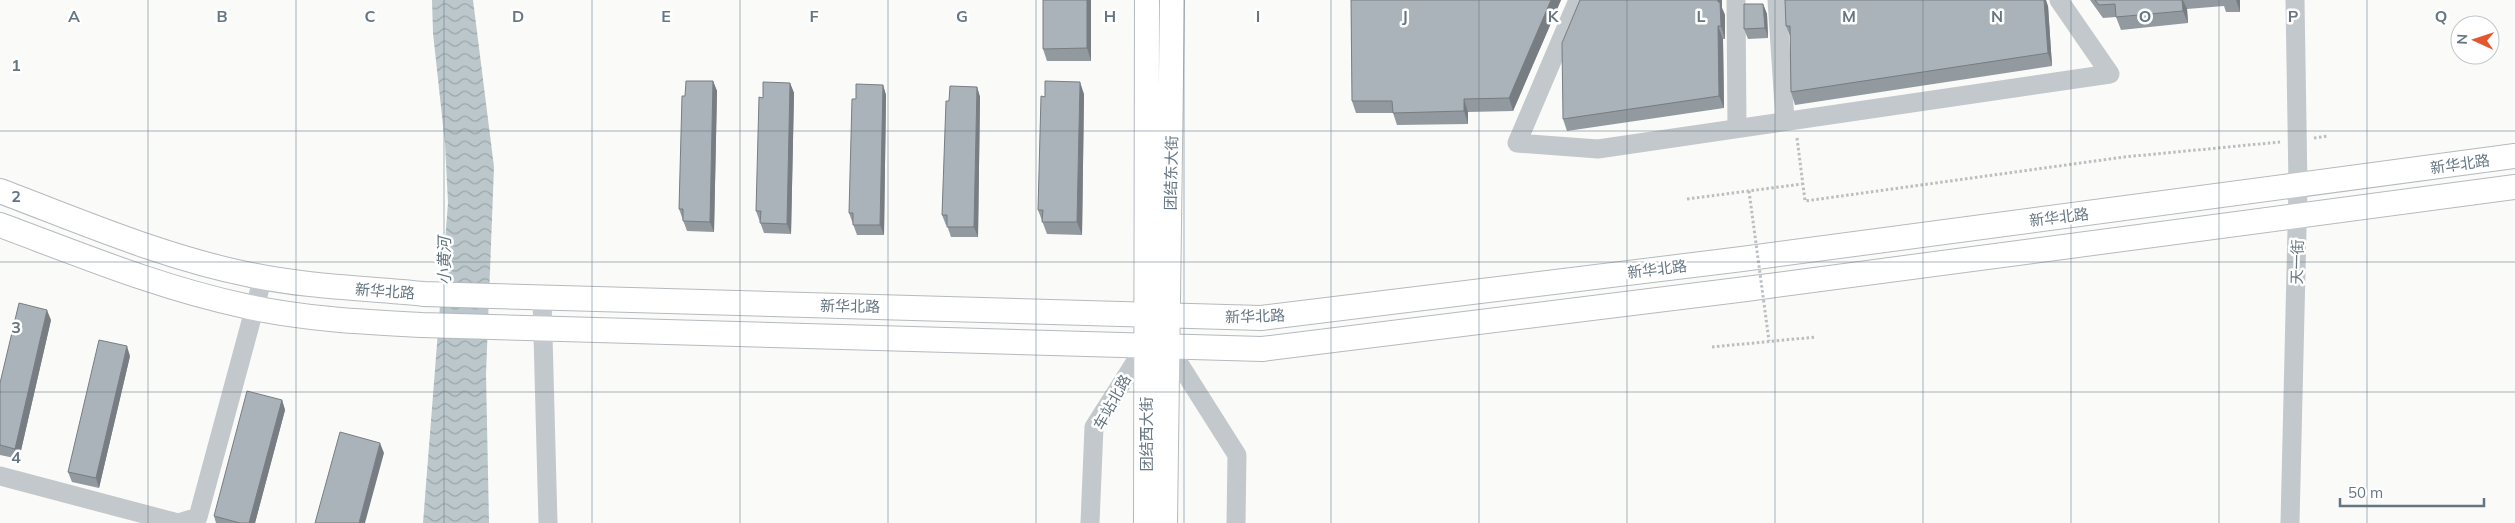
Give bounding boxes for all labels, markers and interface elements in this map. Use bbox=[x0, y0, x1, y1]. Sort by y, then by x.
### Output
text: A bbox=[68, 6, 80, 26]
text: B bbox=[216, 6, 228, 26]
text: C bbox=[365, 6, 376, 26]
text: D bbox=[512, 6, 524, 26]
text: E bbox=[661, 6, 671, 26]
text: F bbox=[809, 6, 819, 26]
text: G bbox=[956, 6, 968, 26]
text: H bbox=[1104, 6, 1116, 26]
text: I bbox=[1256, 6, 1260, 26]
text: J bbox=[1402, 6, 1408, 26]
text: K bbox=[1548, 6, 1560, 26]
text: L bbox=[1697, 6, 1706, 26]
text: M bbox=[1842, 6, 1856, 26]
text: N bbox=[1991, 6, 2003, 26]
text: O bbox=[2139, 6, 2151, 26]
text: P bbox=[2288, 6, 2299, 26]
text: Q bbox=[2435, 6, 2447, 26]
north arrow bbox=[2450, 15, 2500, 65]
text: N bbox=[2453, 34, 2471, 45]
text: 1 bbox=[11, 55, 21, 75]
street label: 团结东大街 bbox=[1161, 135, 1181, 211]
street label: 新华北路 bbox=[2429, 150, 2491, 178]
text: 2 bbox=[11, 186, 21, 206]
street label: 新华北路 bbox=[2028, 204, 2090, 230]
water label: 小黄河 bbox=[434, 234, 454, 285]
street label: 天一街 bbox=[2287, 239, 2307, 285]
street label: 新华北路 bbox=[1626, 256, 1688, 282]
street label: 新华北路 bbox=[354, 279, 416, 303]
street label: 新华北路 bbox=[820, 296, 880, 316]
street label: 新华北路 bbox=[1225, 305, 1285, 327]
text: 3 bbox=[11, 317, 21, 337]
street label: 车站北路 bbox=[1089, 371, 1135, 433]
street label: 团结西大街 bbox=[1137, 396, 1156, 472]
text: 4 bbox=[11, 447, 21, 467]
scale bar bbox=[2340, 476, 2484, 508]
text: 50 m bbox=[2348, 483, 2383, 502]

